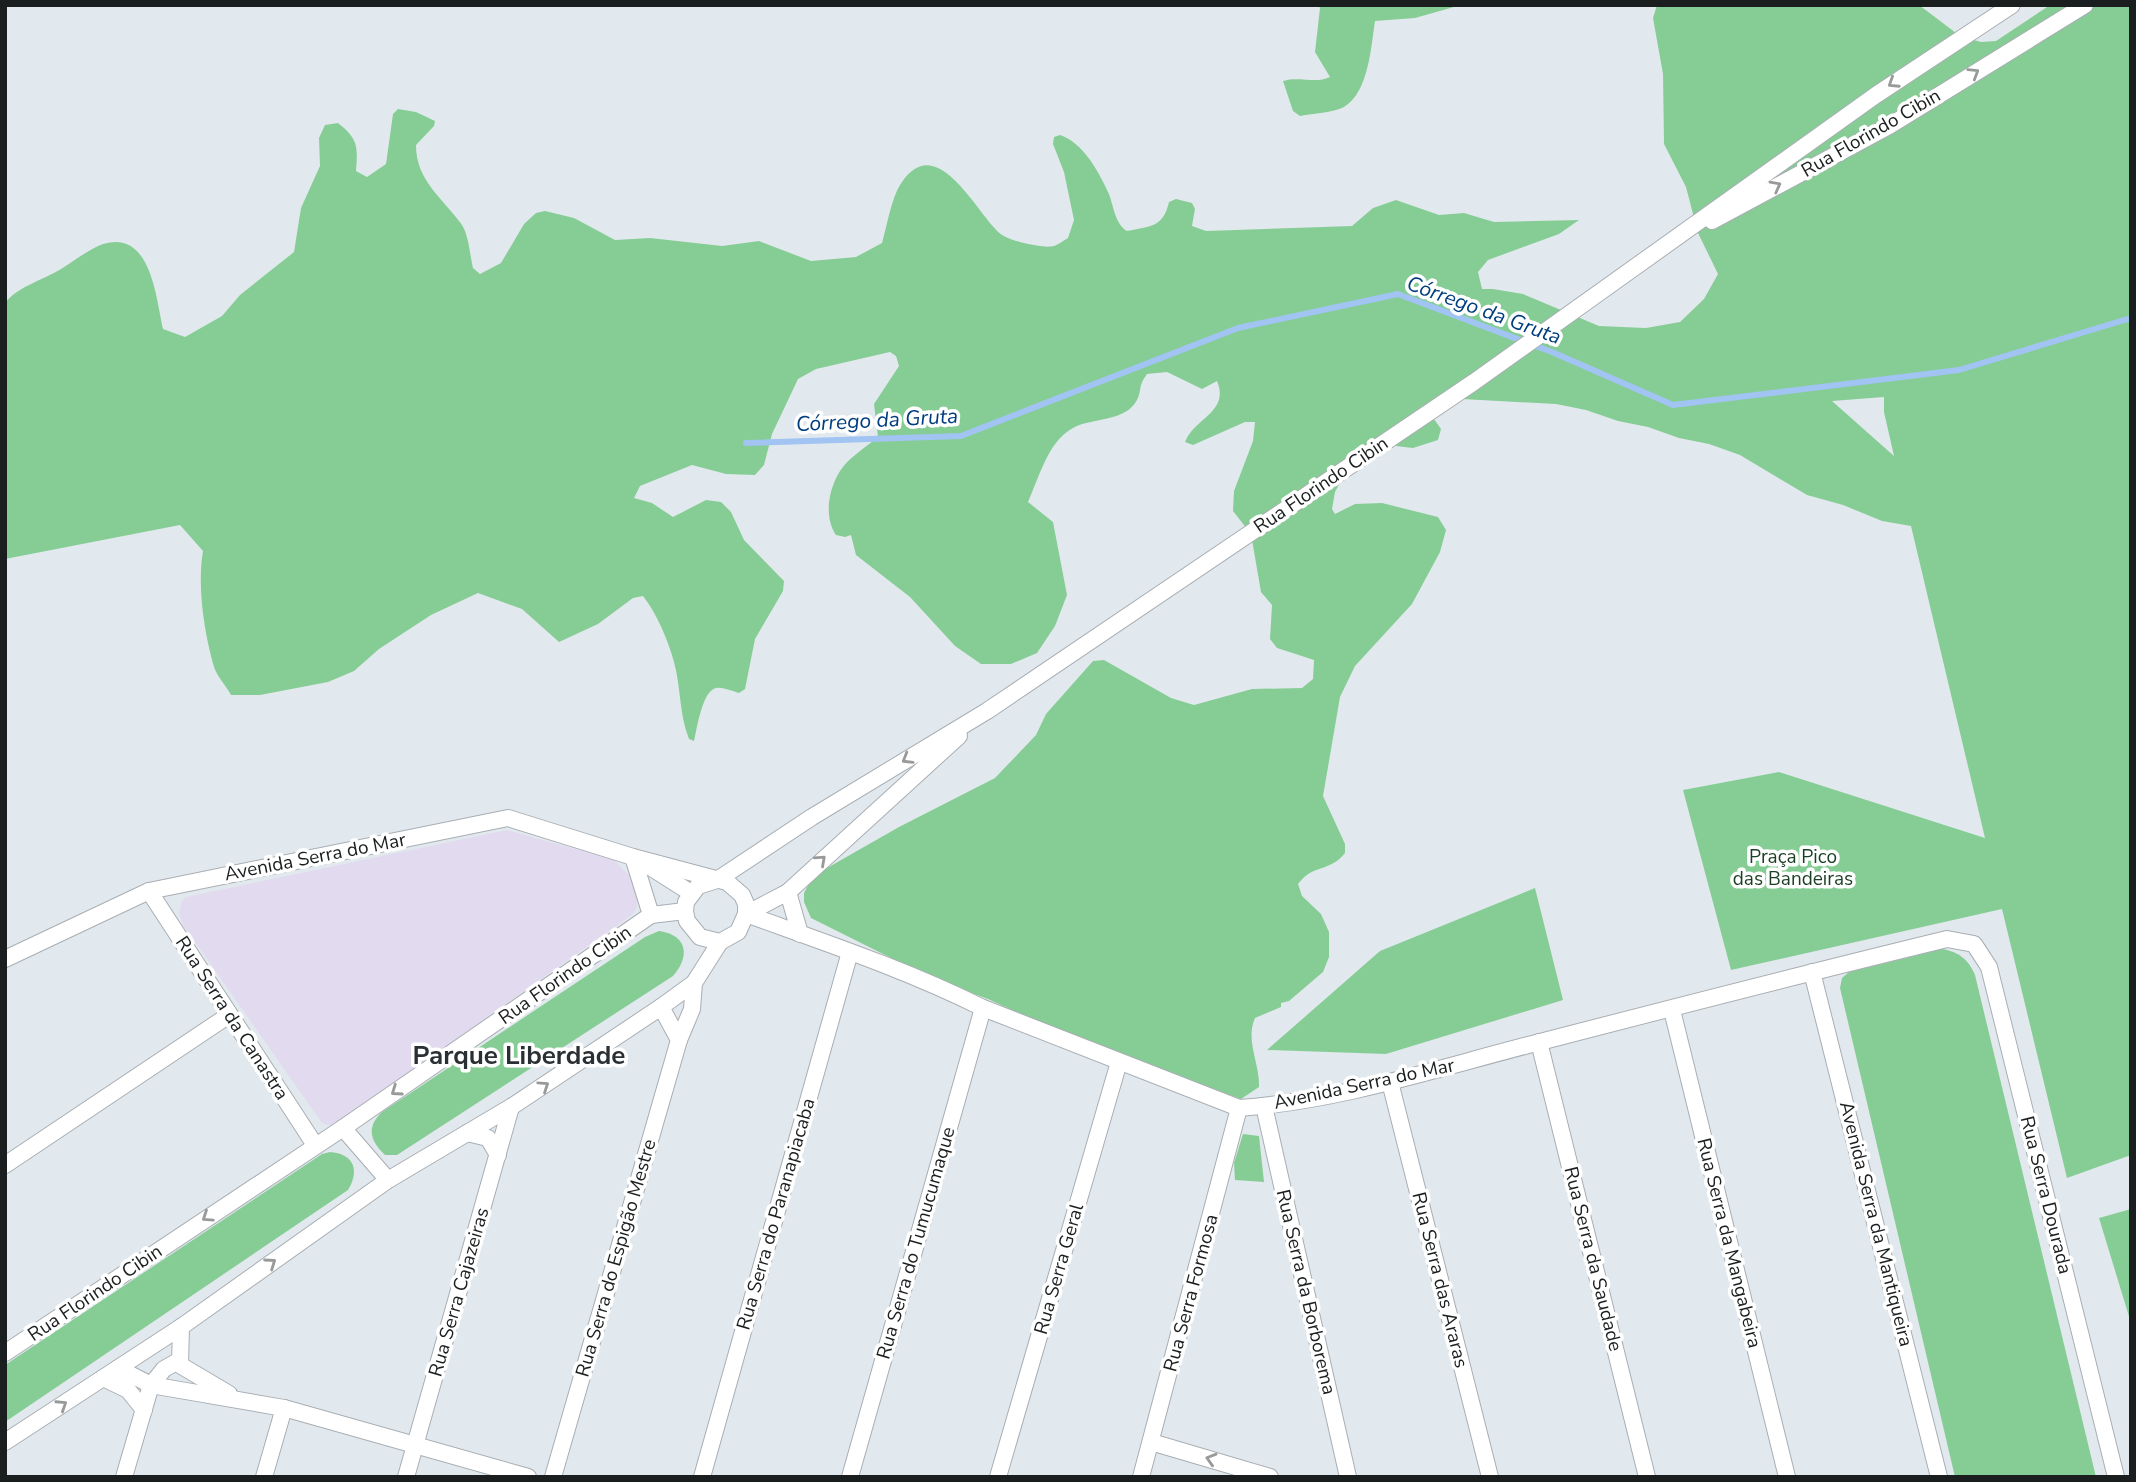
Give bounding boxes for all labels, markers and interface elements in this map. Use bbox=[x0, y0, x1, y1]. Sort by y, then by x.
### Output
one-way arrow bbox=[1967, 69, 1980, 82]
one-way arrow bbox=[1888, 75, 1901, 88]
street label: Rua Florindo Cibin bbox=[1797, 83, 1945, 183]
one-way arrow bbox=[1769, 181, 1782, 194]
water label: Córrego da Gruta bbox=[1403, 269, 1565, 351]
water label: Córrego da Gruta bbox=[795, 402, 959, 438]
street label: Rua Florindo Cibin bbox=[1249, 430, 1393, 540]
one-way arrow bbox=[902, 751, 915, 764]
street label: Avenida Serra do Mar bbox=[222, 827, 408, 887]
park label: Praça Pico das Bandeiras bbox=[1733, 844, 1853, 892]
one-way arrow bbox=[813, 856, 826, 869]
street label: Rua Florindo Cibin bbox=[493, 919, 637, 1031]
street label: Rua Serra da Canastra bbox=[169, 931, 295, 1105]
district label: Parque Liberdade bbox=[413, 1038, 625, 1073]
street label: Avenida Serra do Mar bbox=[1271, 1052, 1457, 1116]
one-way arrow bbox=[536, 1081, 549, 1094]
one-way arrow bbox=[391, 1083, 404, 1095]
street label: Rua Serra do Paranapiacaba bbox=[730, 1095, 822, 1333]
street label: Avenida Serra da Mantiqueira bbox=[1833, 1099, 1919, 1349]
street label: Rua Serra Dourada bbox=[2014, 1113, 2078, 1277]
street label: Rua Serra do Tumucumaque bbox=[870, 1124, 962, 1362]
street label: Rua Serra da Mangabeira bbox=[1690, 1135, 1768, 1351]
street label: Rua Serra do Espigão Mestre bbox=[570, 1136, 662, 1380]
street label: Rua Serra da Saudade bbox=[1557, 1164, 1629, 1354]
street label: Rua Serra da Borborema bbox=[1270, 1187, 1342, 1397]
street label: Rua Serra das Araras bbox=[1406, 1189, 1474, 1371]
street label: Rua Serra Geral bbox=[1028, 1200, 1090, 1337]
street label: Rua Serra Cajazeiras bbox=[422, 1204, 496, 1380]
one-way arrow bbox=[202, 1209, 215, 1222]
street label: Rua Serra Formosa bbox=[1157, 1211, 1225, 1375]
street label: Rua Florindo Cibin bbox=[23, 1238, 167, 1348]
one-way arrow bbox=[263, 1259, 276, 1271]
one-way arrow bbox=[55, 1400, 68, 1413]
one-way arrow bbox=[1205, 1453, 1217, 1468]

